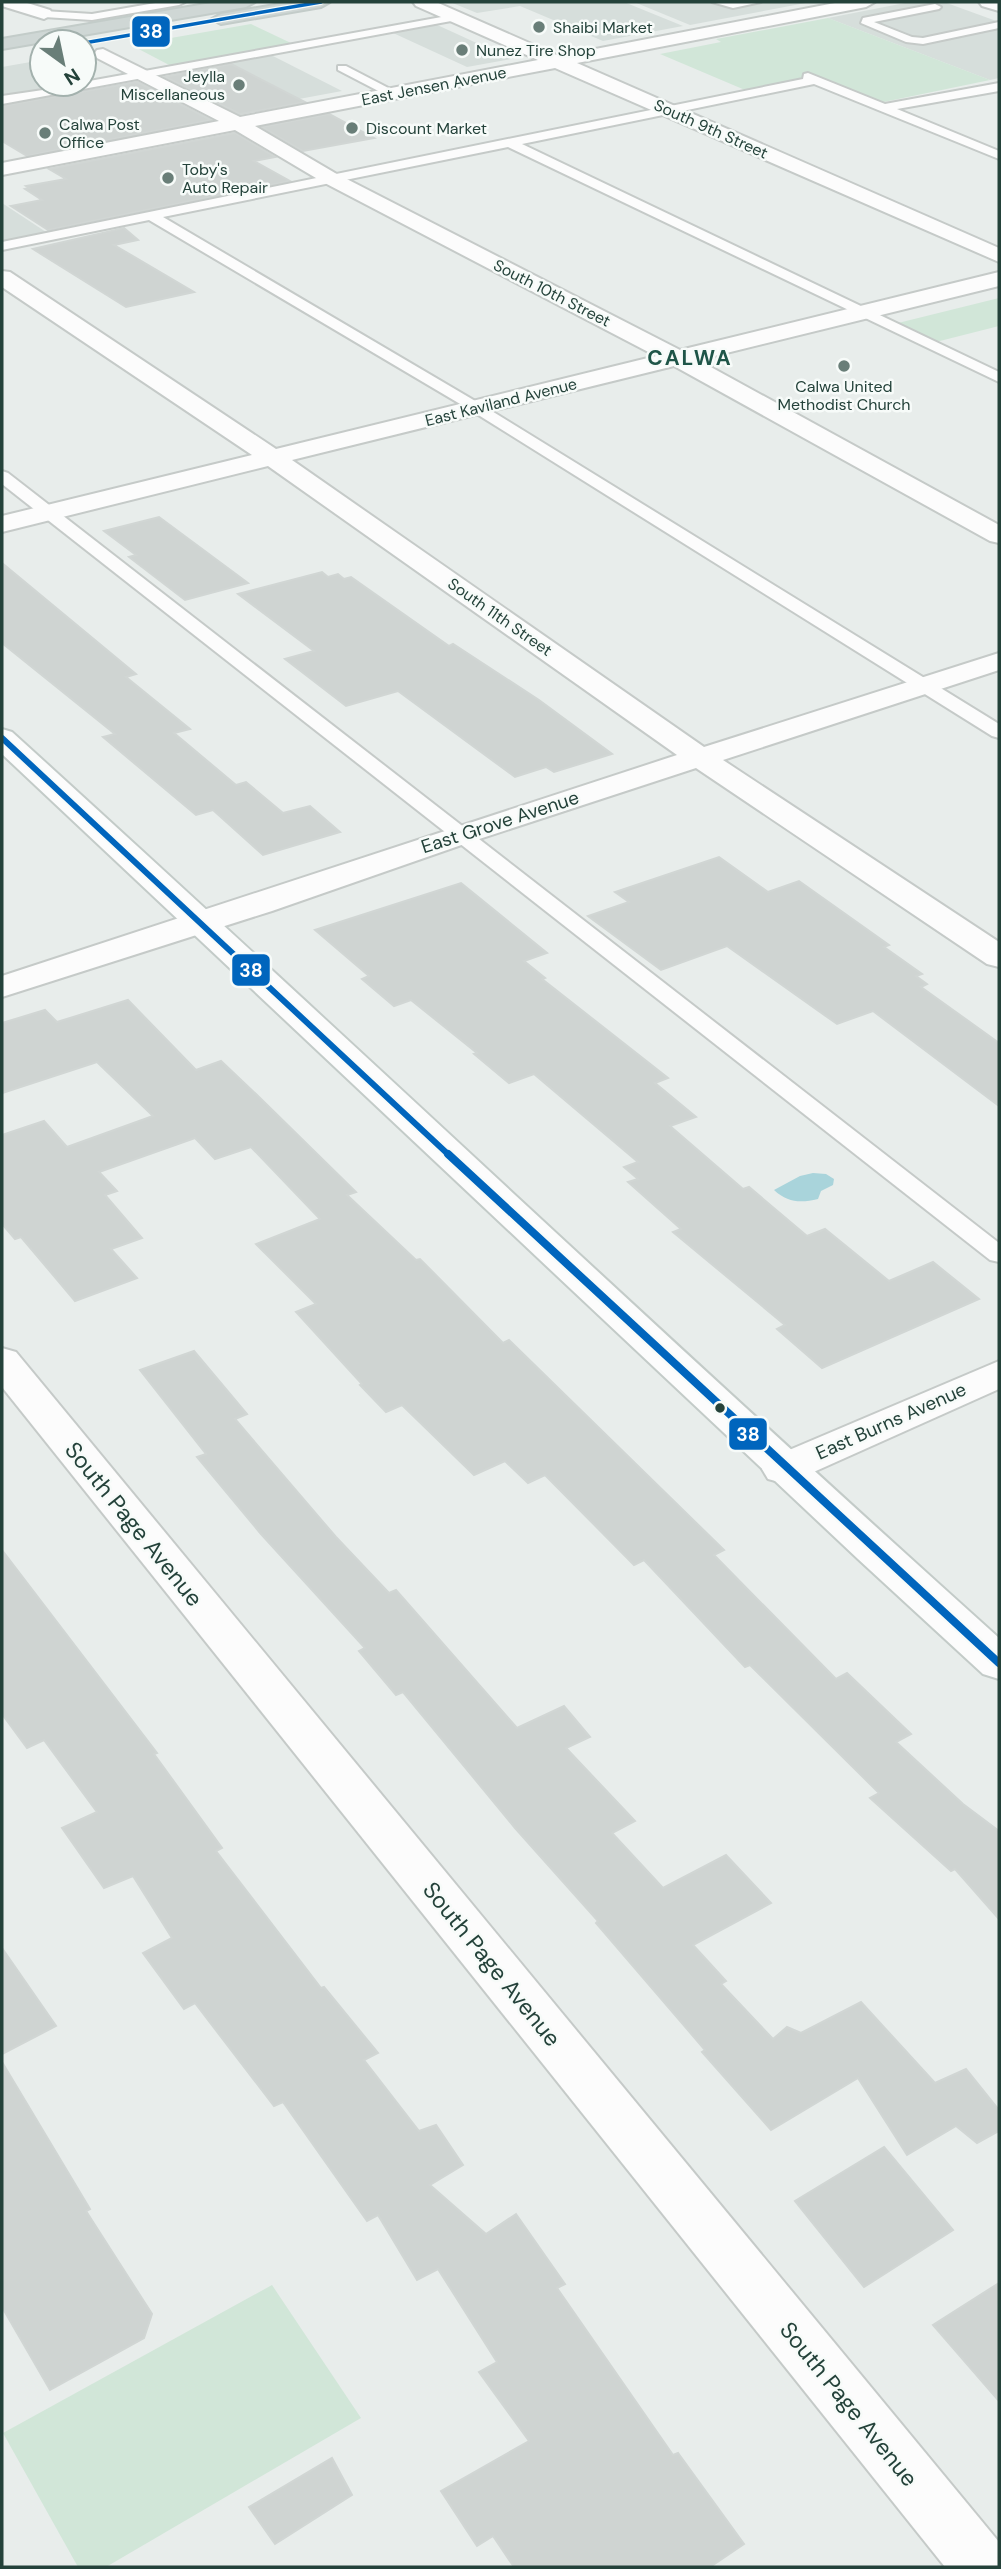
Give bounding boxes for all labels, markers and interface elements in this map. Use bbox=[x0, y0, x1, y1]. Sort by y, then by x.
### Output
line badge: 38 bbox=[131, 15, 171, 48]
place label: Shaibi Market bbox=[553, 17, 653, 38]
text: 38 bbox=[139, 19, 163, 44]
marker: Shaibi Market bbox=[531, 19, 547, 35]
north arrow bbox=[28, 28, 98, 98]
place label: Nunez Tire Shop bbox=[476, 40, 596, 61]
marker: Nunez Tire Shop bbox=[454, 42, 470, 58]
street label: East Jensen Avenue bbox=[360, 62, 508, 110]
text: N bbox=[59, 63, 85, 91]
place label: Jeylla Miscellaneous bbox=[121, 66, 225, 105]
marker: Jeylla Miscellaneous bbox=[231, 77, 247, 93]
street label: South 9th Street bbox=[651, 94, 771, 164]
place label: Calwa Post Office bbox=[59, 114, 140, 153]
place label: Discount Market bbox=[366, 118, 487, 139]
marker: Discount Market bbox=[344, 120, 360, 136]
marker: Calwa Post Office bbox=[37, 125, 53, 141]
place label: Toby's Auto Repair bbox=[182, 159, 268, 198]
marker: Toby's Auto Repair bbox=[160, 170, 176, 186]
street label: South 10th Street bbox=[490, 254, 614, 332]
district label: CALWA bbox=[647, 344, 733, 372]
marker: Calwa United Methodist Church bbox=[836, 358, 852, 374]
street label: East Kaviland Avenue bbox=[423, 373, 579, 431]
place label: Calwa United Methodist Church bbox=[777, 376, 911, 415]
street label: South 11th Street bbox=[444, 573, 556, 661]
street label: East Grove Avenue bbox=[418, 785, 582, 859]
line badge: 38 bbox=[231, 953, 271, 987]
text: 38 bbox=[239, 958, 263, 983]
street label: East Burns Avenue bbox=[812, 1377, 970, 1465]
unlabelled marker bbox=[713, 1401, 727, 1415]
line badge: 38 bbox=[728, 1417, 768, 1451]
text: 38 bbox=[736, 1422, 760, 1447]
street label: South Page Avenue bbox=[58, 1435, 210, 1613]
street label: South Page Avenue bbox=[416, 1875, 568, 2053]
street label: South Page Avenue bbox=[773, 2315, 925, 2493]

